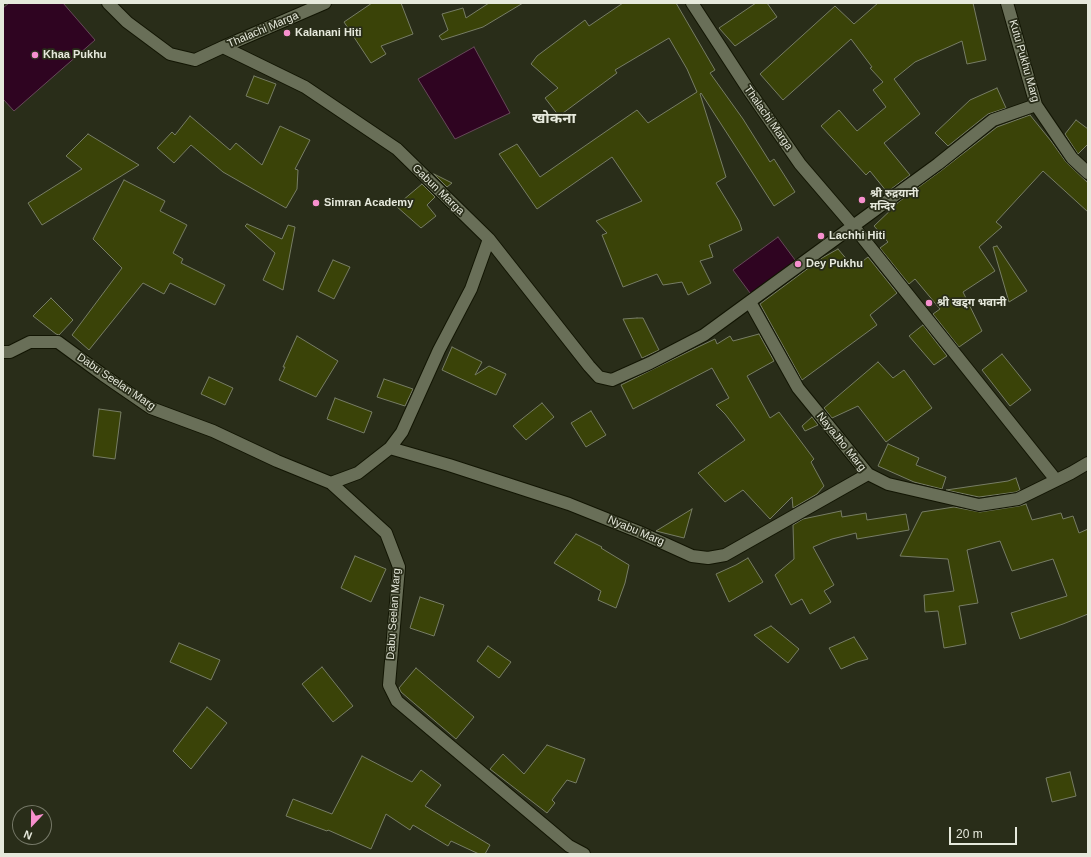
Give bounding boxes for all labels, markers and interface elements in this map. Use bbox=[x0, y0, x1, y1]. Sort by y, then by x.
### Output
street label: Thalachi Marga bbox=[226, 9, 300, 51]
street label: Kutu Pukhu Marg bbox=[1006, 18, 1042, 104]
place label: Kalanani Hiti bbox=[295, 26, 362, 40]
marker: Kalanani Hiti bbox=[282, 28, 292, 38]
place label: Khaa Pukhu bbox=[43, 48, 107, 62]
marker: Khaa Pukhu bbox=[30, 50, 40, 60]
street label: Thalachi Marga bbox=[741, 83, 795, 153]
district label: खोकना bbox=[532, 110, 576, 128]
street label: Gabun Marga bbox=[409, 162, 467, 218]
place label: श्री रुद्रयानी मन्दिर bbox=[870, 187, 918, 213]
marker: श्री रुद्रयानी मन्दिर bbox=[857, 195, 867, 205]
place label: Simran Academy bbox=[324, 196, 413, 210]
marker: Simran Academy bbox=[311, 198, 321, 208]
place label: Lachhi Hiti bbox=[829, 229, 885, 243]
marker: Lachhi Hiti bbox=[816, 231, 826, 241]
place label: Dey Pukhu bbox=[806, 257, 863, 271]
marker: Dey Pukhu bbox=[793, 259, 803, 269]
place label: श्री खड्ग भवानी bbox=[937, 296, 1006, 310]
marker: श्री खड्ग भवानी bbox=[924, 298, 934, 308]
street label: Dabu Seelan Marg bbox=[74, 351, 158, 413]
street label: NayaJho Marg bbox=[813, 410, 869, 474]
street label: Nyabu Marg bbox=[606, 513, 666, 549]
street label: Dabu Seelan Marg bbox=[384, 568, 404, 660]
north arrow bbox=[12, 805, 52, 845]
scale bar bbox=[951, 819, 1019, 845]
text: 20 m bbox=[956, 827, 983, 841]
text: N bbox=[22, 828, 34, 842]

